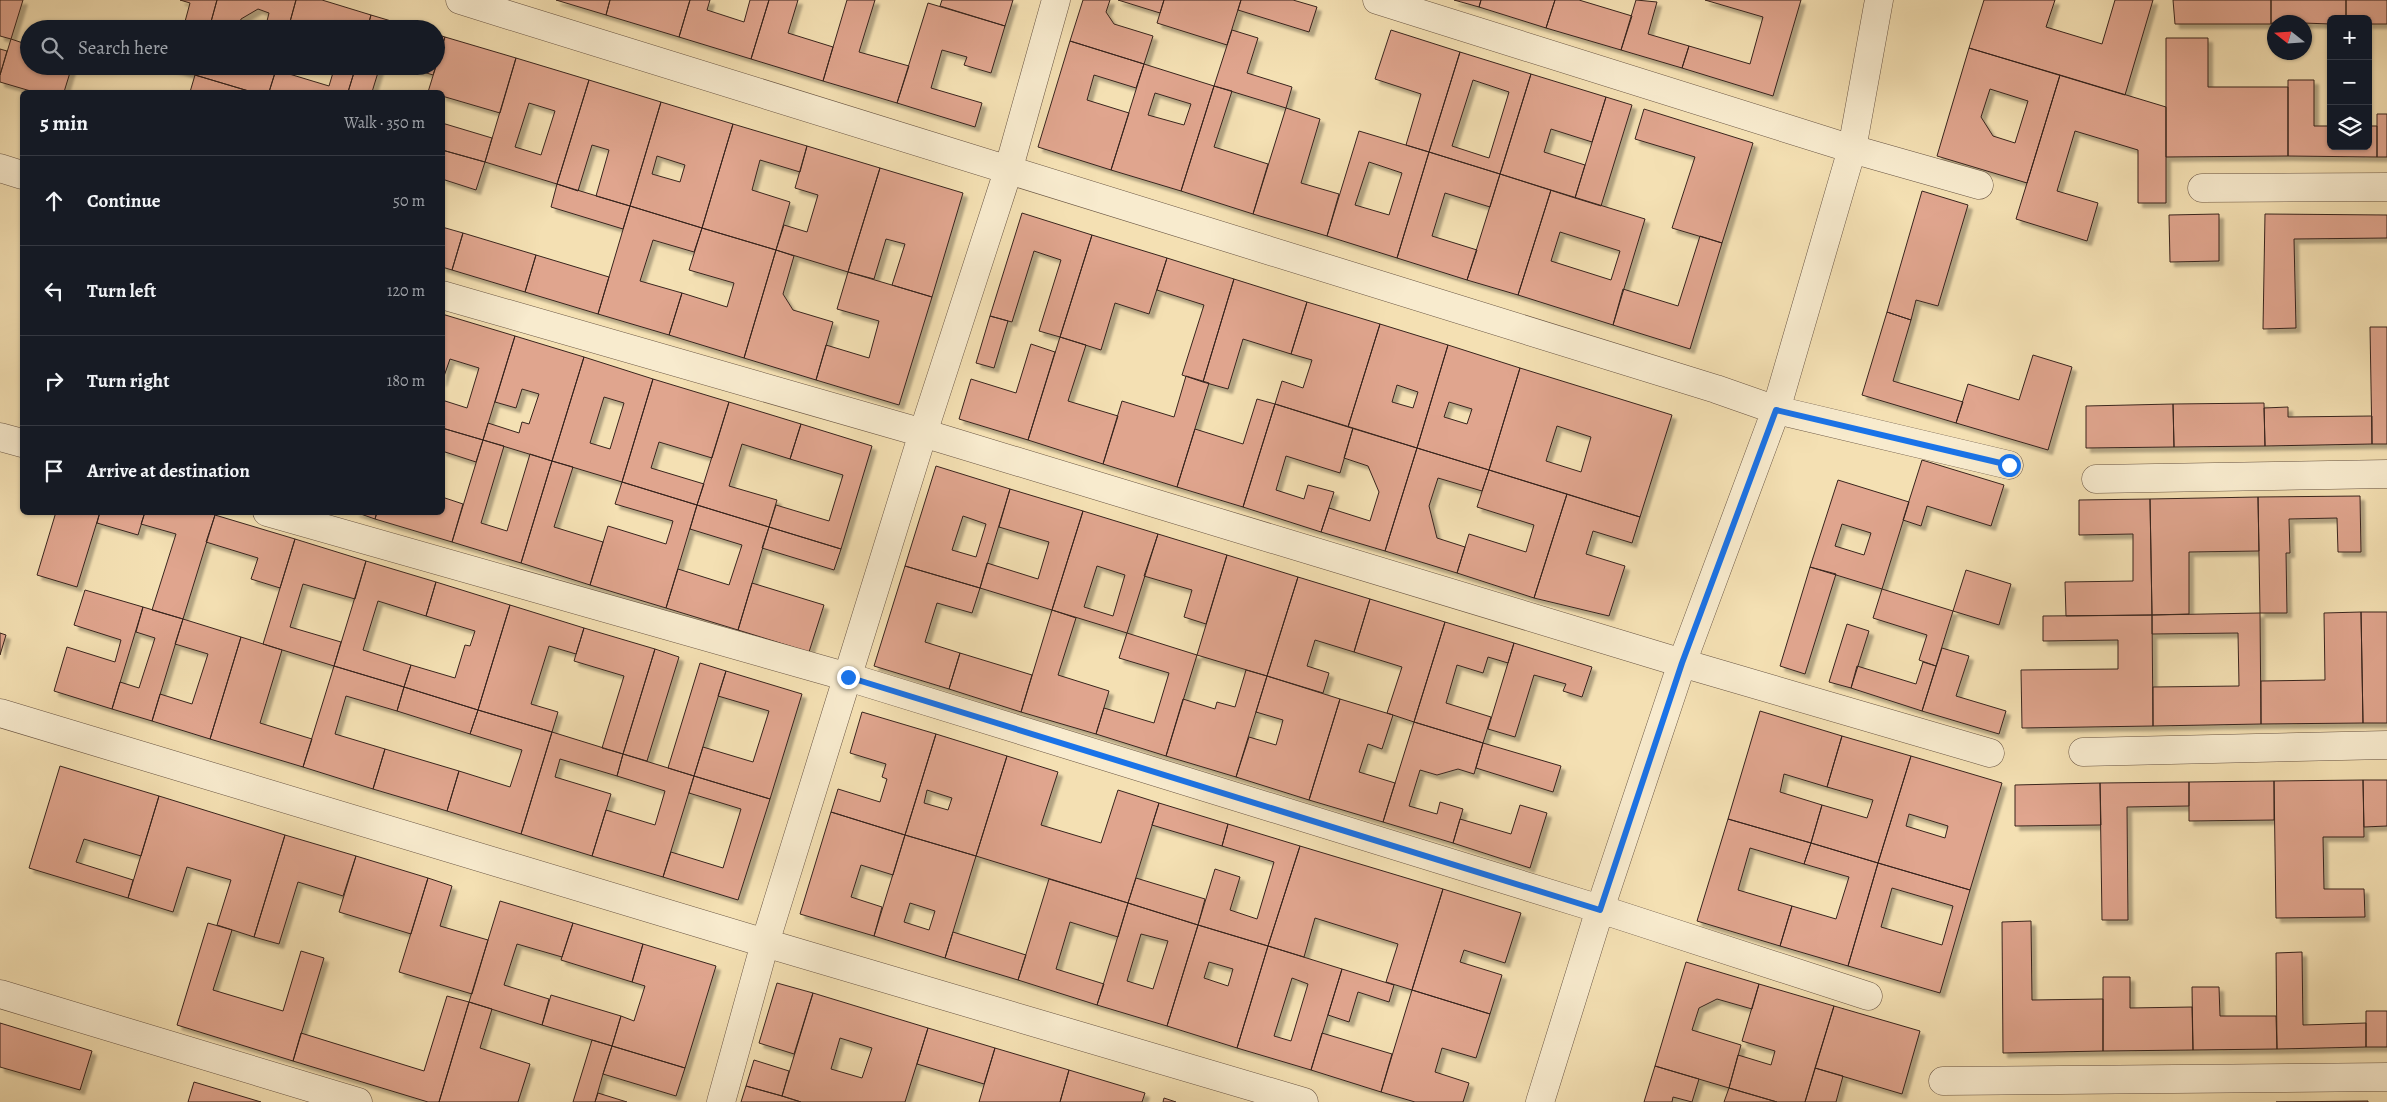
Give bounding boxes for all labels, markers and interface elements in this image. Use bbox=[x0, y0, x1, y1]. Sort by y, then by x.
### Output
north arrow bbox=[2267, 15, 2312, 60]
map controls bbox=[2327, 15, 2372, 150]
button: + bbox=[2327, 15, 2372, 60]
search box bbox=[20, 20, 445, 75]
icon: search bbox=[38, 34, 66, 62]
text: Search here bbox=[78, 35, 168, 61]
button: − bbox=[2327, 60, 2372, 105]
button: layers bbox=[2327, 105, 2372, 150]
text: 5 min bbox=[40, 109, 88, 137]
text: Walk · 350 m bbox=[344, 112, 425, 134]
icon: ahead bbox=[40, 187, 68, 215]
text: Continue bbox=[87, 188, 161, 214]
text: 50 m bbox=[393, 190, 425, 212]
icon: left bbox=[40, 277, 68, 305]
text: Turn left bbox=[87, 278, 156, 304]
text: 120 m bbox=[387, 280, 425, 302]
icon: right bbox=[40, 367, 68, 395]
text: Turn right bbox=[87, 368, 169, 394]
text: 180 m bbox=[387, 370, 425, 392]
route start bbox=[1998, 454, 2021, 477]
icon: arrive bbox=[40, 457, 68, 485]
text: Arrive at destination bbox=[87, 458, 250, 484]
route end bbox=[837, 666, 860, 689]

